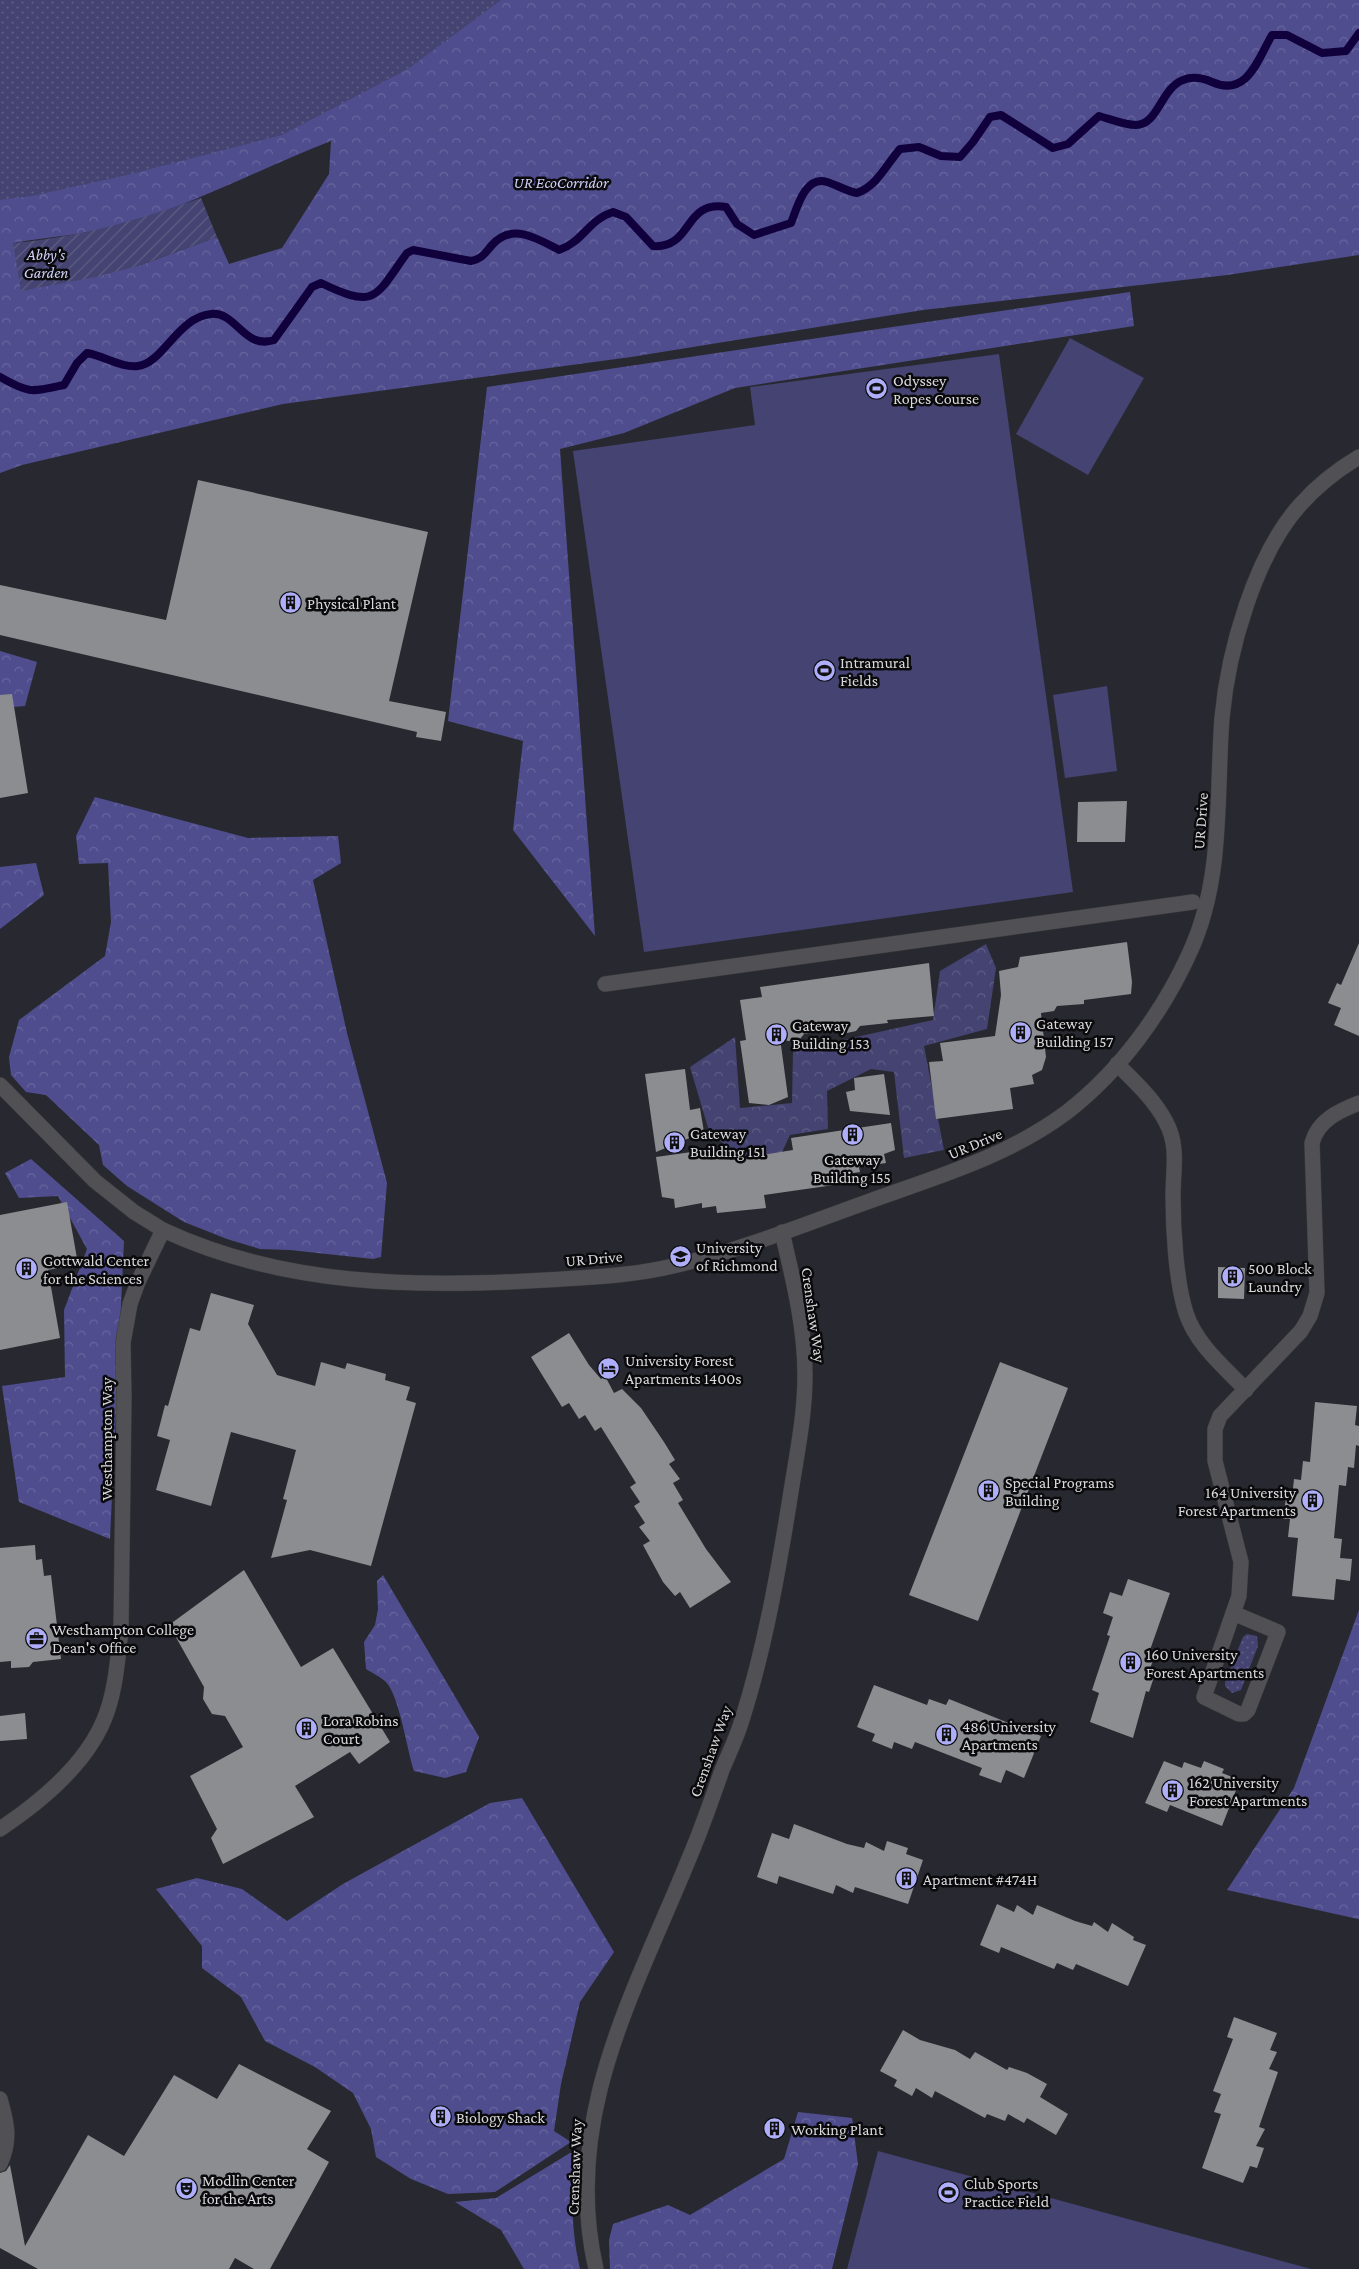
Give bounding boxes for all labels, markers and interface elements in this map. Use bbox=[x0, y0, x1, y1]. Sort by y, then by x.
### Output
park label: UR EcoCorridor bbox=[514, 174, 609, 191]
park label: Abby's Garden bbox=[24, 246, 68, 281]
place label: Odyssey Ropes Course bbox=[893, 372, 979, 408]
sports icon: Odyssey Ropes Course bbox=[865, 377, 889, 401]
building icon: Physical Plant bbox=[279, 591, 303, 615]
place label: Physical Plant bbox=[307, 595, 397, 613]
place label: Intramural Fields bbox=[840, 654, 910, 689]
sports icon: Intramural Fields bbox=[812, 659, 836, 683]
street label: UR Drive bbox=[1190, 792, 1211, 850]
place label: Gateway Building 157 bbox=[1036, 1015, 1114, 1051]
place label: Gateway Building 153 bbox=[792, 1017, 870, 1053]
building icon: Gateway Building 157 bbox=[1008, 1020, 1032, 1044]
building icon: Gateway Building 153 bbox=[764, 1022, 788, 1046]
building icon: Gateway Building 155 bbox=[840, 1123, 864, 1147]
street label: UR Drive bbox=[946, 1124, 1005, 1162]
place label: Gateway Building 151 bbox=[690, 1125, 766, 1161]
building icon: Gateway Building 151 bbox=[662, 1130, 686, 1154]
place label: Gateway Building 155 bbox=[813, 1151, 891, 1187]
place label: University of Richmond bbox=[696, 1239, 778, 1274]
school or university icon: University of Richmond bbox=[668, 1244, 692, 1268]
street label: UR Drive bbox=[565, 1248, 623, 1269]
place label: Gottwald Center for the Sciences bbox=[43, 1252, 149, 1287]
building icon: Gottwald Center for the Sciences bbox=[15, 1257, 39, 1281]
place label: 500 Block Laundry bbox=[1248, 1260, 1312, 1296]
building icon: 500 Block Laundry bbox=[1220, 1265, 1244, 1289]
street label: Crenshaw Way bbox=[797, 1266, 829, 1365]
place label: University Forest Apartments 1400s bbox=[625, 1352, 742, 1388]
hotel icon: University Forest Apartments 1400s bbox=[597, 1357, 621, 1381]
street label: Westhampton Way bbox=[98, 1377, 116, 1501]
place label: Special Programs Building bbox=[1005, 1474, 1114, 1510]
building icon: Special Programs Building bbox=[977, 1479, 1001, 1503]
place label: 164 University Forest Apartments bbox=[1178, 1484, 1297, 1520]
building icon: 164 University Forest Apartments bbox=[1300, 1489, 1324, 1513]
place label: Westhampton College Dean's Office bbox=[52, 1621, 194, 1656]
office icon: Westhampton College Dean's Office bbox=[24, 1626, 48, 1650]
place label: 160 University Forest Apartments bbox=[1146, 1646, 1264, 1682]
building icon: 160 University Forest Apartments bbox=[1118, 1651, 1142, 1675]
street label: Crenshaw Way bbox=[686, 1703, 736, 1800]
place label: Lora Robins Court bbox=[323, 1712, 399, 1747]
building icon: Lora Robins Court bbox=[295, 1717, 319, 1741]
place label: 486 University Apartments bbox=[962, 1718, 1057, 1754]
building icon: 486 University Apartments bbox=[934, 1723, 958, 1747]
place label: 162 University Forest Apartments bbox=[1189, 1774, 1307, 1810]
building icon: 162 University Forest Apartments bbox=[1161, 1779, 1185, 1803]
building icon: Apartment #474H bbox=[895, 1867, 919, 1891]
place label: Apartment #474H bbox=[923, 1871, 1037, 1889]
building icon: Biology Shack bbox=[428, 2105, 452, 2129]
place label: Biology Shack bbox=[456, 2109, 545, 2127]
building icon: Working Plant bbox=[763, 2117, 787, 2141]
street label: Crenshaw Way bbox=[564, 2118, 586, 2215]
place label: Working Plant bbox=[791, 2121, 884, 2139]
place label: Modlin Center for the Arts bbox=[202, 2172, 295, 2207]
place label: Club Sports Practice Field bbox=[964, 2175, 1050, 2210]
theatre icon: Modlin Center for the Arts bbox=[174, 2177, 198, 2201]
sports icon: Club Sports Practice Field bbox=[936, 2180, 960, 2204]

